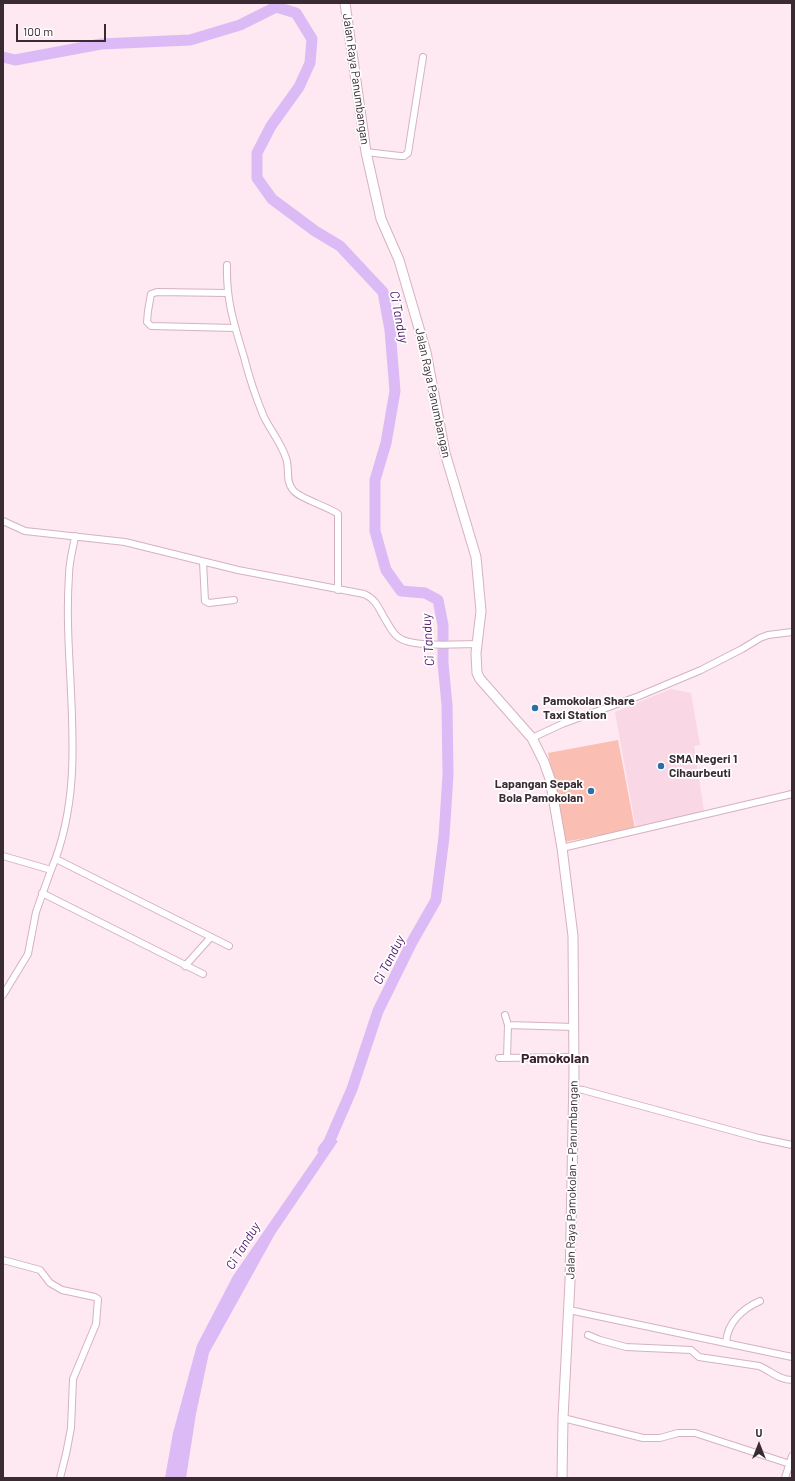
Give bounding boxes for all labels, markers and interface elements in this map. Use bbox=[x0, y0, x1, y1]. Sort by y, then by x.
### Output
street label: Jalan Raya Panumbangan bbox=[340, 12, 372, 146]
scale bar bbox=[18, 16, 108, 42]
text: 100 m bbox=[23, 24, 53, 38]
water label: Ci Tanduy bbox=[386, 290, 412, 344]
street label: Jalan Raya Panumbangan bbox=[412, 327, 454, 459]
water label: Ci Tanduy bbox=[418, 613, 438, 667]
place label: Pamokolan Share Taxi Station bbox=[543, 694, 635, 722]
marker: Pamokolan Share Taxi Station bbox=[530, 703, 540, 713]
place label: SMA Negeri 1 Cihaurbeuti bbox=[669, 752, 737, 780]
marker: SMA Negeri 1 Cihaurbeuti bbox=[656, 761, 666, 771]
place label: Lapangan Sepak Bola Pamokolan bbox=[495, 777, 583, 805]
marker: Lapangan Sepak Bola Pamokolan bbox=[586, 786, 596, 796]
water label: Ci Tanduy bbox=[370, 933, 408, 987]
district label: Pamokolan bbox=[521, 1050, 589, 1066]
street label: Jalan Raya Pamokolan - Panumbangan bbox=[563, 1080, 581, 1280]
water label: Ci Tanduy bbox=[222, 1219, 264, 1273]
north arrow bbox=[739, 1425, 779, 1465]
text: U bbox=[756, 1426, 762, 1439]

